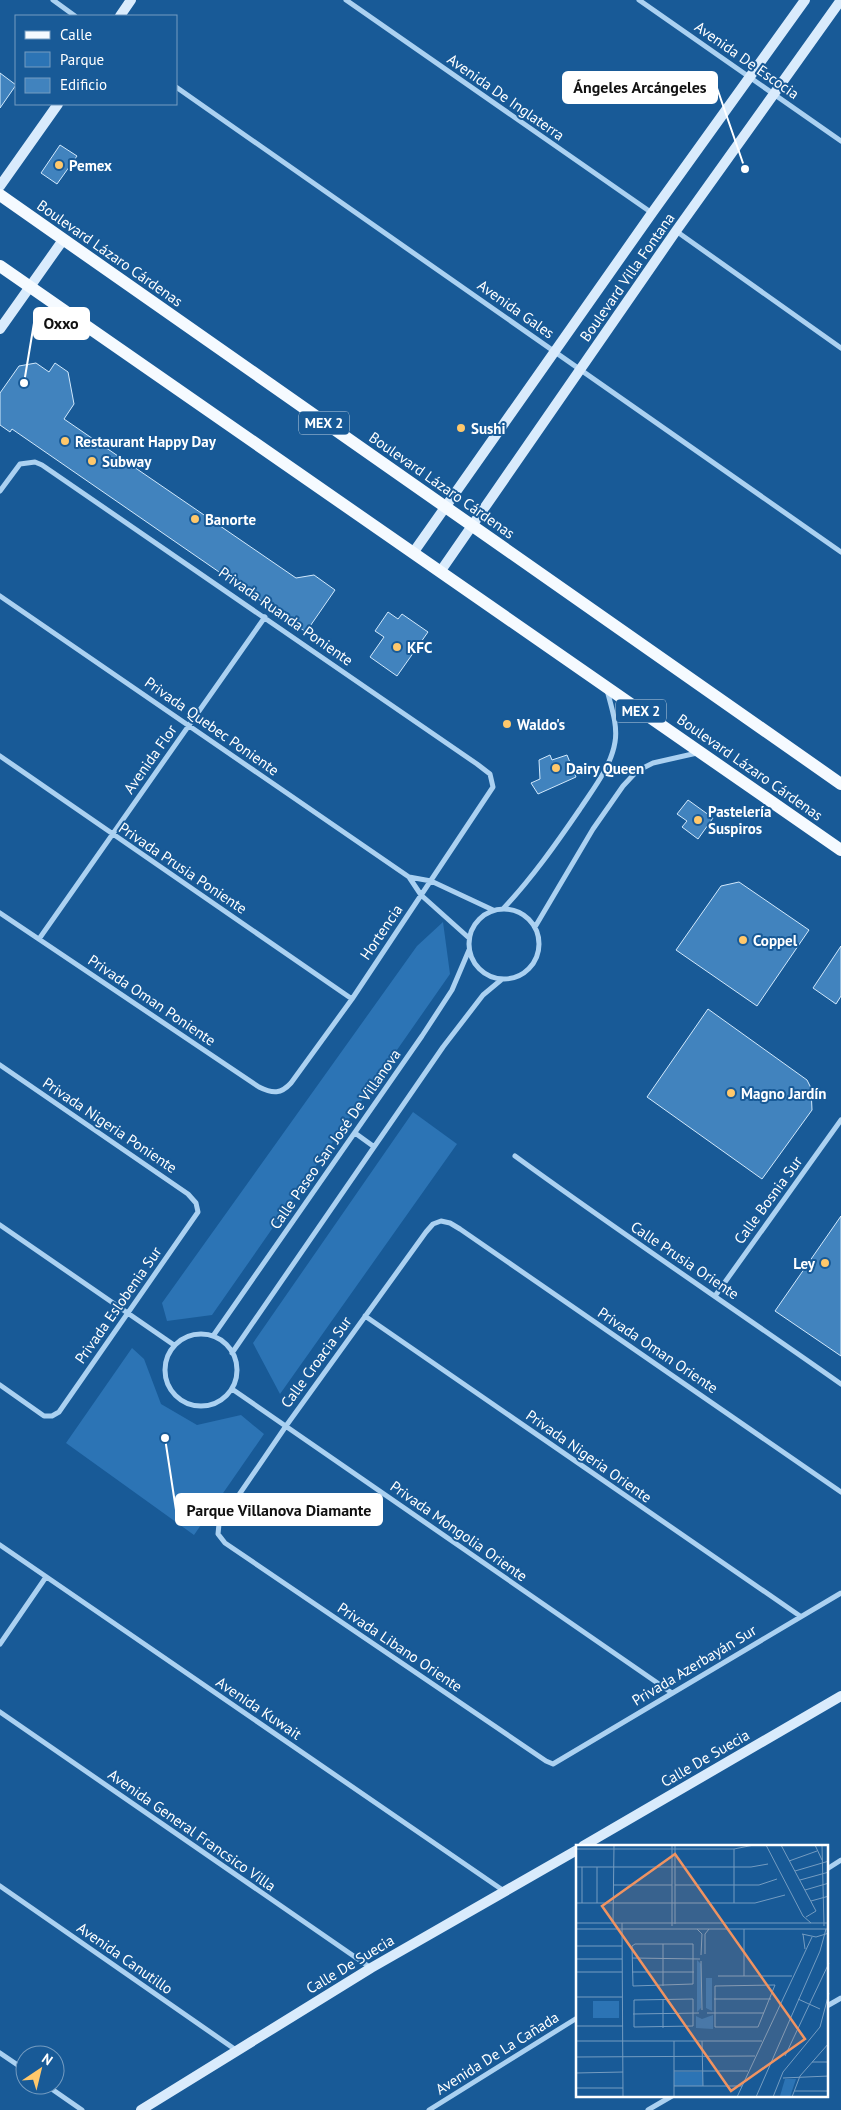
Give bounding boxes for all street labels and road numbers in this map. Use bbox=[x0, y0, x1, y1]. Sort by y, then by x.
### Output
street label: Avenida De Escocia bbox=[691, 17, 803, 103]
street label: Avenida De Inglaterra bbox=[444, 49, 568, 145]
street label: Boulevard Lázaro Cárdenas bbox=[33, 195, 187, 311]
street label: Boulevard Villa Fontana bbox=[575, 209, 679, 345]
street label: Avenida Gales bbox=[474, 276, 558, 342]
road number: MEX 2 bbox=[299, 412, 349, 434]
street label: Boulevard Lázaro Cárdenas bbox=[365, 427, 519, 543]
street label: Privada Ruanda Poniente bbox=[215, 562, 357, 670]
street label: Privada Quebec Poniente bbox=[141, 672, 283, 780]
road number: MEX 2 bbox=[616, 699, 666, 722]
street label: Boulevard Lázaro Cárdenas bbox=[673, 709, 827, 825]
street label: Avenida Flor bbox=[119, 721, 181, 797]
street label: Privada Prusia Poniente bbox=[115, 818, 251, 918]
street label: Hortencia bbox=[356, 901, 406, 963]
street label: Privada Oman Poniente bbox=[85, 950, 219, 1050]
street label: Calle Paseo San José De Villanova bbox=[265, 1045, 405, 1233]
street label: Privada Nigeria Poniente bbox=[39, 1073, 181, 1177]
street label: Calle Bosnia Sur bbox=[730, 1152, 806, 1248]
street label: Calle Prusia Oriente bbox=[627, 1217, 743, 1303]
street label: Privada Eslobenia Sur bbox=[71, 1243, 165, 1367]
street label: Privada Oman Oriente bbox=[594, 1303, 722, 1397]
street label: Calle Croacia Sur bbox=[276, 1313, 356, 1411]
street label: Privada Nigeria Oriente bbox=[522, 1405, 656, 1507]
street label: Privada Mongolia Oriente bbox=[387, 1476, 531, 1586]
street label: Privada Libano Oriente bbox=[334, 1598, 466, 1696]
street label: Privada Azerbayán Sur bbox=[628, 1620, 760, 1710]
street label: Avenida Kuwait bbox=[213, 1672, 305, 1744]
street label: Calle De Suecia bbox=[657, 1725, 753, 1791]
street label: Avenida General Francsico Villa bbox=[104, 1765, 280, 1895]
street label: Avenida Canutillo bbox=[73, 1918, 177, 1998]
street label: Calle De Suecia bbox=[303, 1930, 397, 1998]
street label: Avenida De La Cañada bbox=[432, 2007, 562, 2099]

